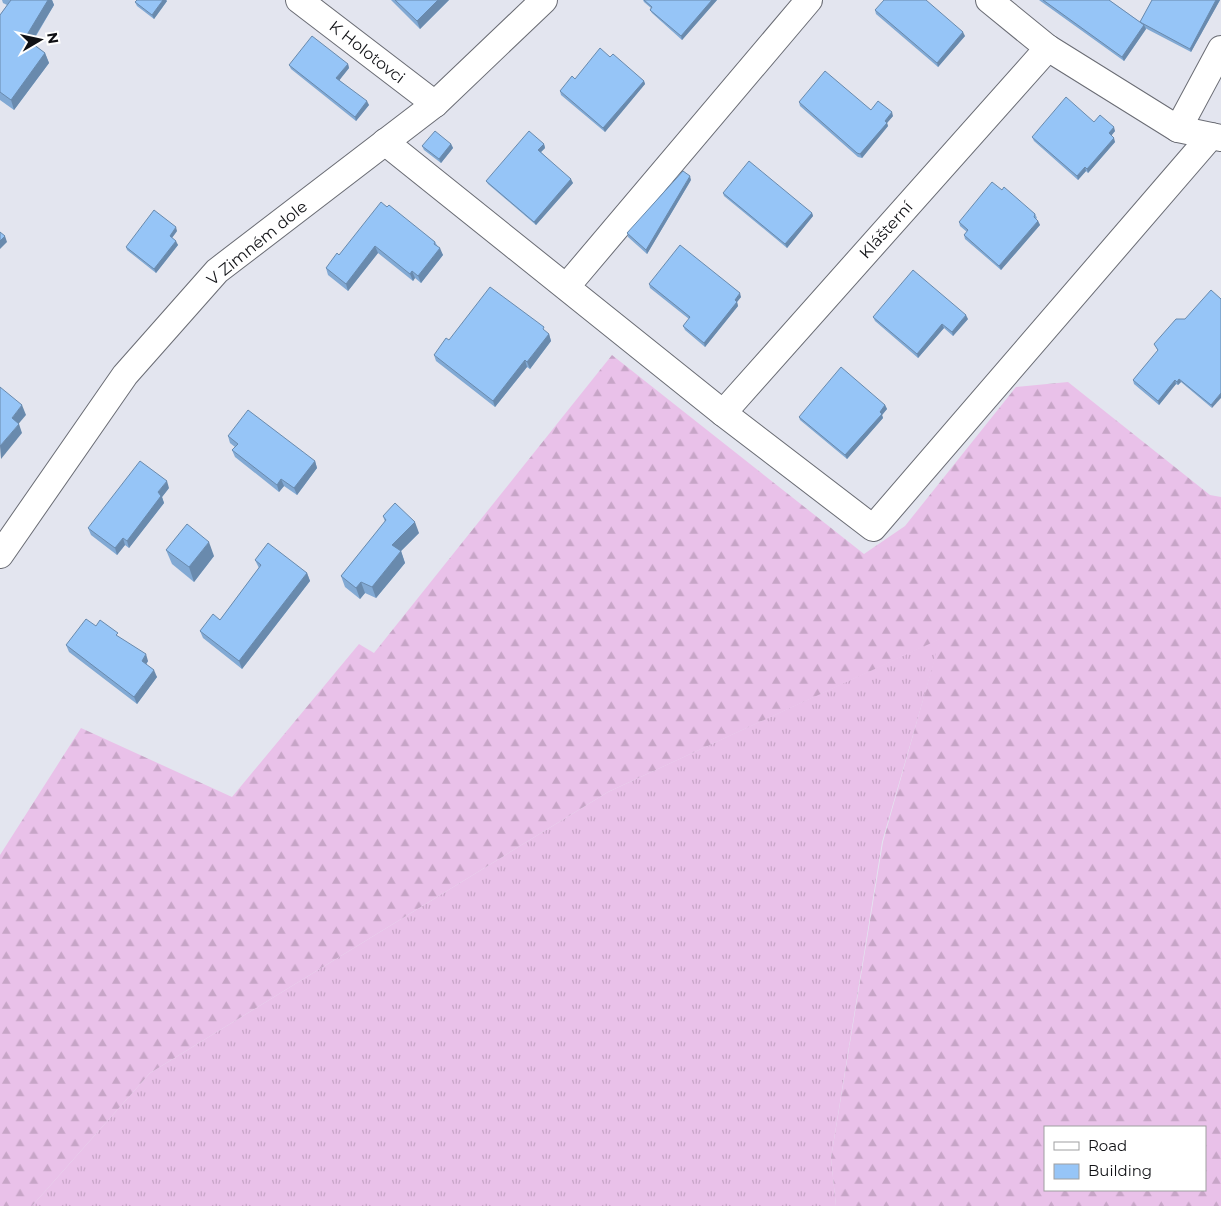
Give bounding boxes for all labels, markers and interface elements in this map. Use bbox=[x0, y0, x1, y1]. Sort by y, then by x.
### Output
north arrow bbox=[15, 15, 65, 65]
street label: K Holotovci bbox=[325, 17, 409, 87]
text: N bbox=[43, 31, 63, 45]
street label: V Zimném dole bbox=[203, 197, 311, 289]
street label: Klášterní bbox=[855, 197, 917, 262]
legend bbox=[1044, 1126, 1206, 1191]
text: Road bbox=[1088, 1136, 1127, 1155]
text: Building bbox=[1088, 1161, 1152, 1180]

